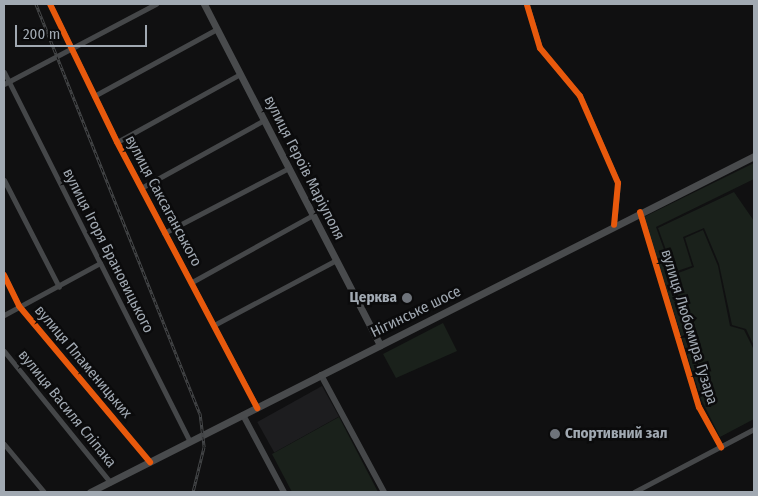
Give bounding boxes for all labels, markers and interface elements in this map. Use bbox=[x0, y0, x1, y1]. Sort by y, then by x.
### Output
scale bar bbox=[18, 15, 150, 47]
text: 200 m bbox=[23, 25, 60, 43]
street label: вулиця Героїв Маріуполя bbox=[260, 93, 348, 243]
street label: вулиця Саксаганського bbox=[121, 132, 205, 270]
street label: вулиця Ігоря Брановицького bbox=[59, 166, 157, 336]
street label: вулиця Любомира Гузара bbox=[657, 247, 721, 407]
street label: Нігинське шосе bbox=[368, 282, 464, 342]
place label: Церква bbox=[350, 289, 397, 307]
marker: Церква bbox=[401, 292, 413, 304]
street label: вулиця Пламеницьких bbox=[31, 302, 135, 422]
street label: вулиця Василя Сліпака bbox=[14, 347, 120, 471]
place label: Спортивний зал bbox=[565, 425, 667, 443]
marker: Спортивний зал bbox=[549, 428, 561, 440]

